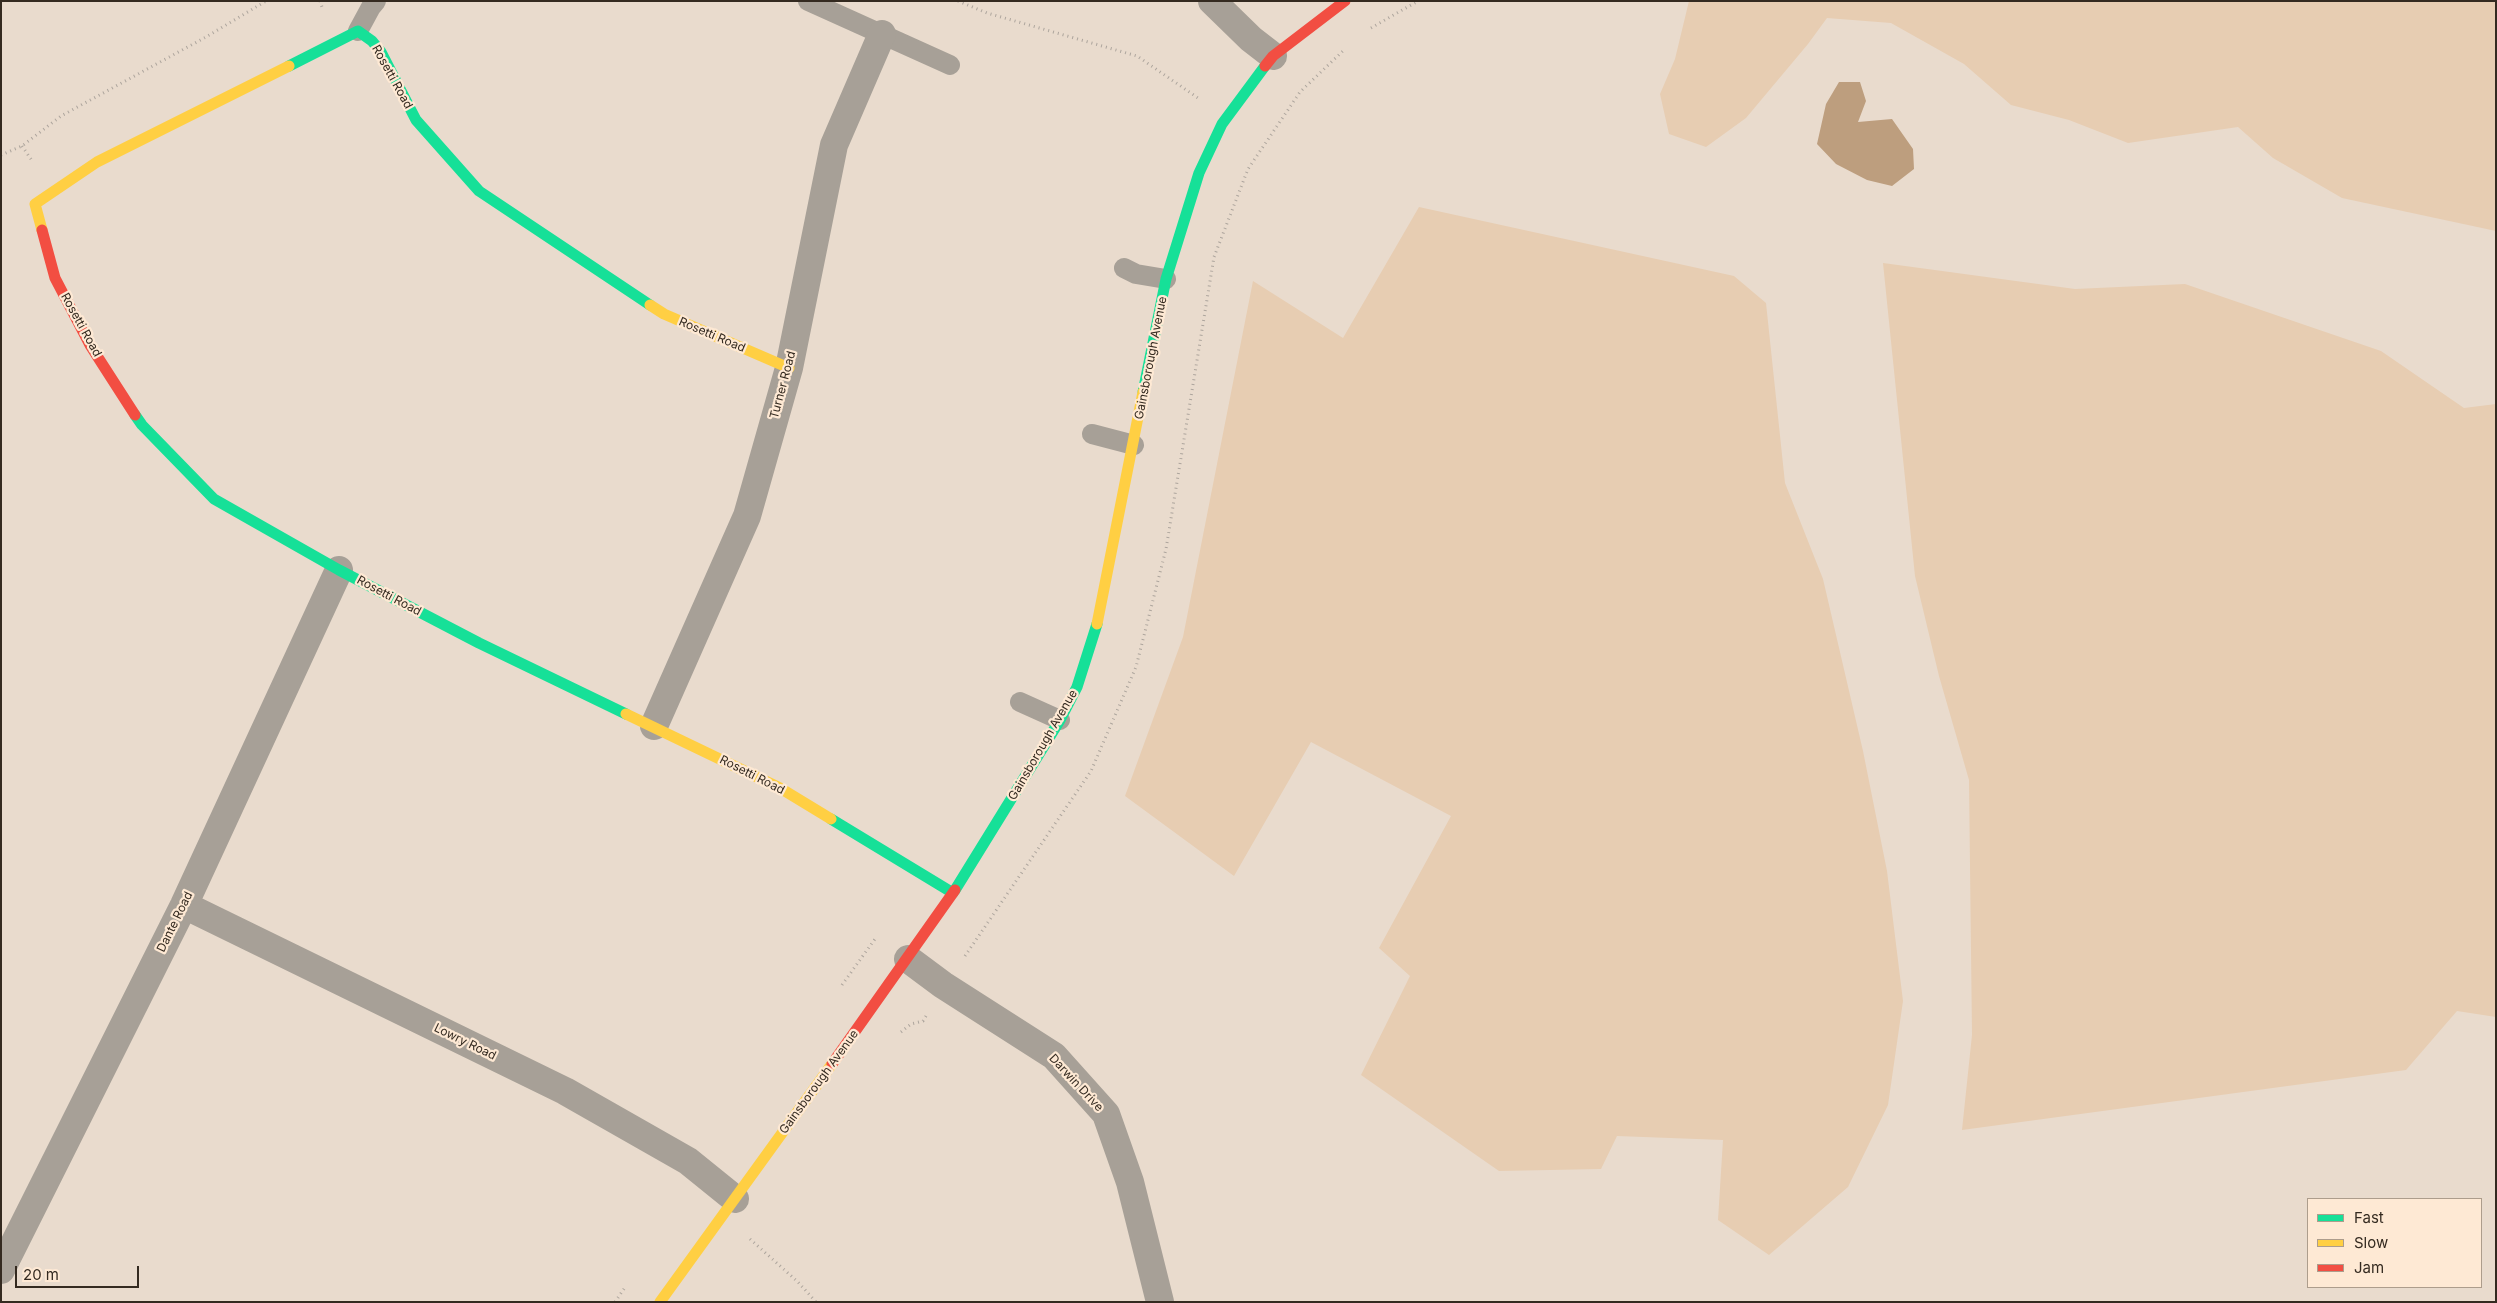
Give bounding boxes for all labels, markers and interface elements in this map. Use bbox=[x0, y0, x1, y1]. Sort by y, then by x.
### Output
street label: Rosetti Road bbox=[369, 43, 415, 111]
street label: Rosetti Road bbox=[58, 291, 104, 359]
street label: Gainsborough Avenue bbox=[1132, 295, 1170, 421]
street label: Rosetti Road bbox=[677, 315, 747, 355]
street label: Turner Road bbox=[767, 350, 799, 420]
street label: Rosetti Road bbox=[354, 573, 424, 619]
street label: Gainsborough Avenue bbox=[1005, 687, 1081, 803]
street label: Rosetti Road bbox=[717, 753, 787, 797]
street label: Dante Road bbox=[154, 889, 196, 955]
street label: Lowry Road bbox=[432, 1021, 498, 1063]
street label: Gainsborough Avenue bbox=[776, 1027, 862, 1137]
street label: Darwin Drive bbox=[1046, 1051, 1106, 1115]
legend bbox=[2307, 1198, 2482, 1288]
text: Fast bbox=[2354, 1208, 2384, 1227]
text: Slow bbox=[2354, 1233, 2388, 1252]
scale bar bbox=[18, 1256, 141, 1288]
text: Jam bbox=[2354, 1258, 2384, 1277]
text: 20 m bbox=[23, 1265, 59, 1284]

